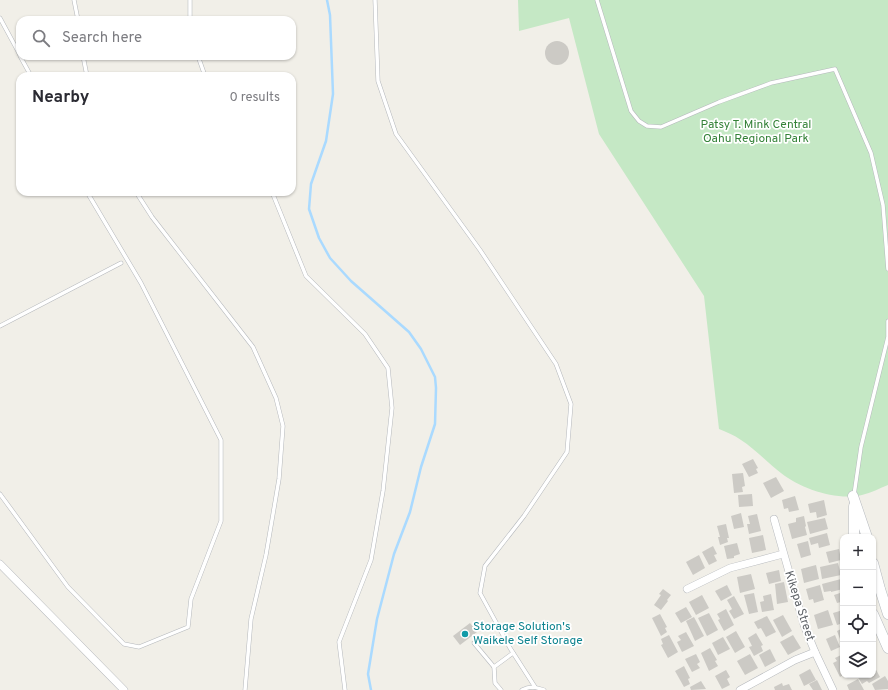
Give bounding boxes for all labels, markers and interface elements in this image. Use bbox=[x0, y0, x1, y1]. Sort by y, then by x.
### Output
search box bbox=[16, 16, 296, 60]
icon: search bbox=[30, 27, 52, 49]
text: Search here bbox=[62, 29, 142, 48]
text: Nearby bbox=[32, 87, 89, 109]
text: 0 results bbox=[229, 90, 280, 106]
park label: Patsy T. Mink Central Oahu Regional Park bbox=[701, 117, 811, 147]
map controls bbox=[840, 534, 876, 678]
button: + bbox=[840, 534, 876, 570]
street label: Kikepa Street bbox=[780, 569, 818, 643]
button: − bbox=[840, 570, 876, 606]
button: locate bbox=[840, 606, 876, 642]
place label: Storage Solution's Waikele Self Storage bbox=[473, 619, 583, 649]
marker: Storage Solution's Waikele Self Storage bbox=[460, 629, 470, 639]
button: layers bbox=[840, 642, 876, 678]

